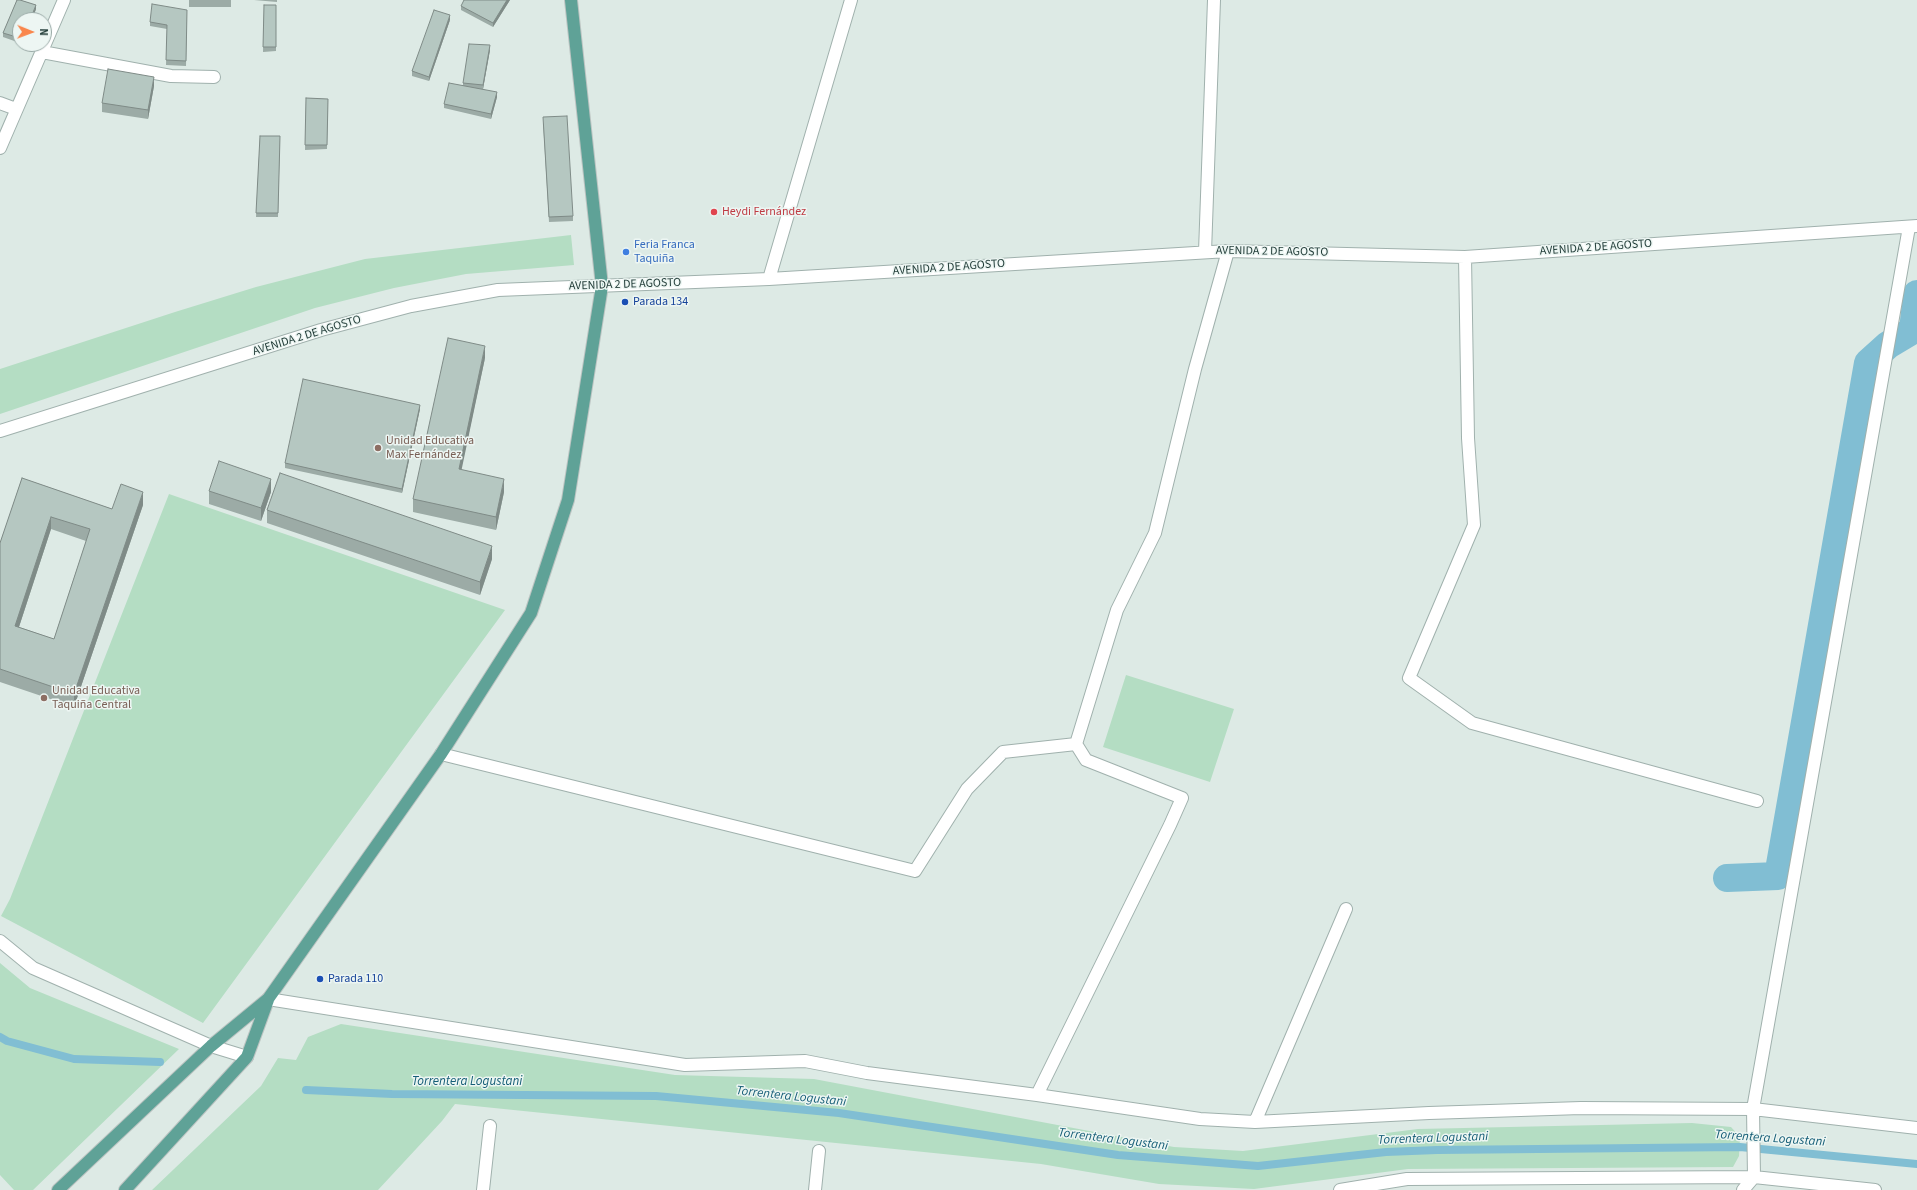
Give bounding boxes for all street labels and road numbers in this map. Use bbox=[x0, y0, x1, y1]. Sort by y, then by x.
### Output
street label: AVENIDA 2 DE AGOSTO bbox=[1539, 237, 1653, 259]
street label: AVENIDA 2 DE AGOSTO bbox=[1216, 244, 1328, 260]
street label: AVENIDA 2 DE AGOSTO bbox=[892, 257, 1006, 279]
street label: AVENIDA 2 DE AGOSTO bbox=[569, 276, 681, 294]
street label: AVENIDA 2 DE AGOSTO bbox=[251, 313, 363, 359]

